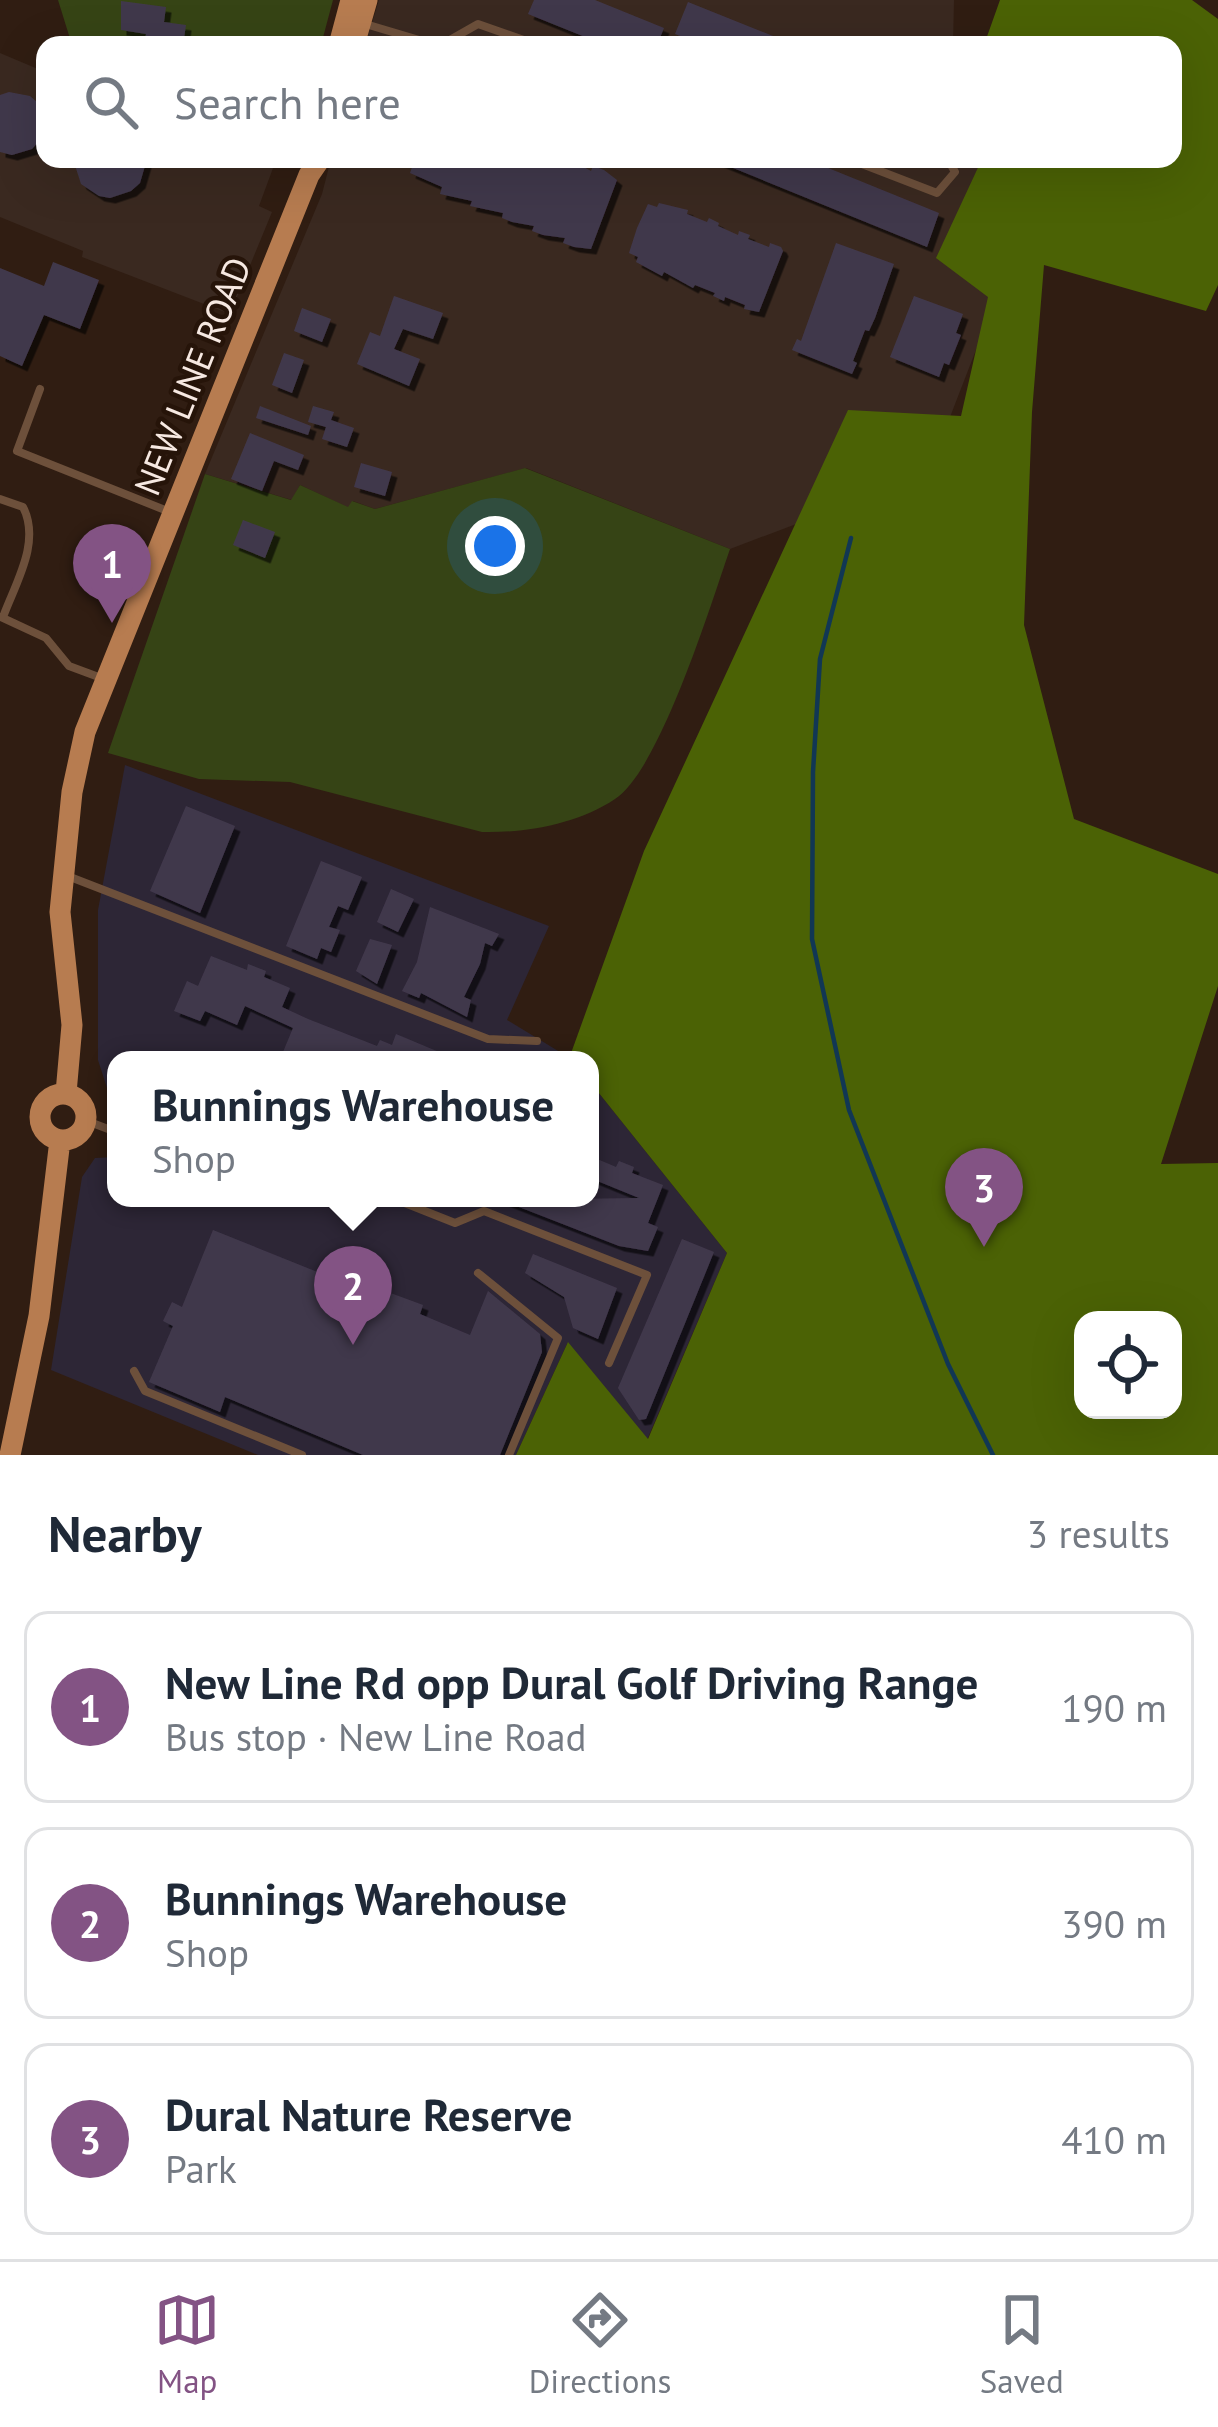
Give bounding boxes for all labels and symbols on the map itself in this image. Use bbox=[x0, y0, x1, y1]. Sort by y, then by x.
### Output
street label: NEW LINE ROAD bbox=[123, 250, 261, 502]
your location bbox=[465, 516, 525, 576]
pin: 1 bbox=[73, 524, 151, 623]
pin: 3 bbox=[945, 1148, 1023, 1247]
pin: 2 bbox=[314, 1246, 392, 1345]

